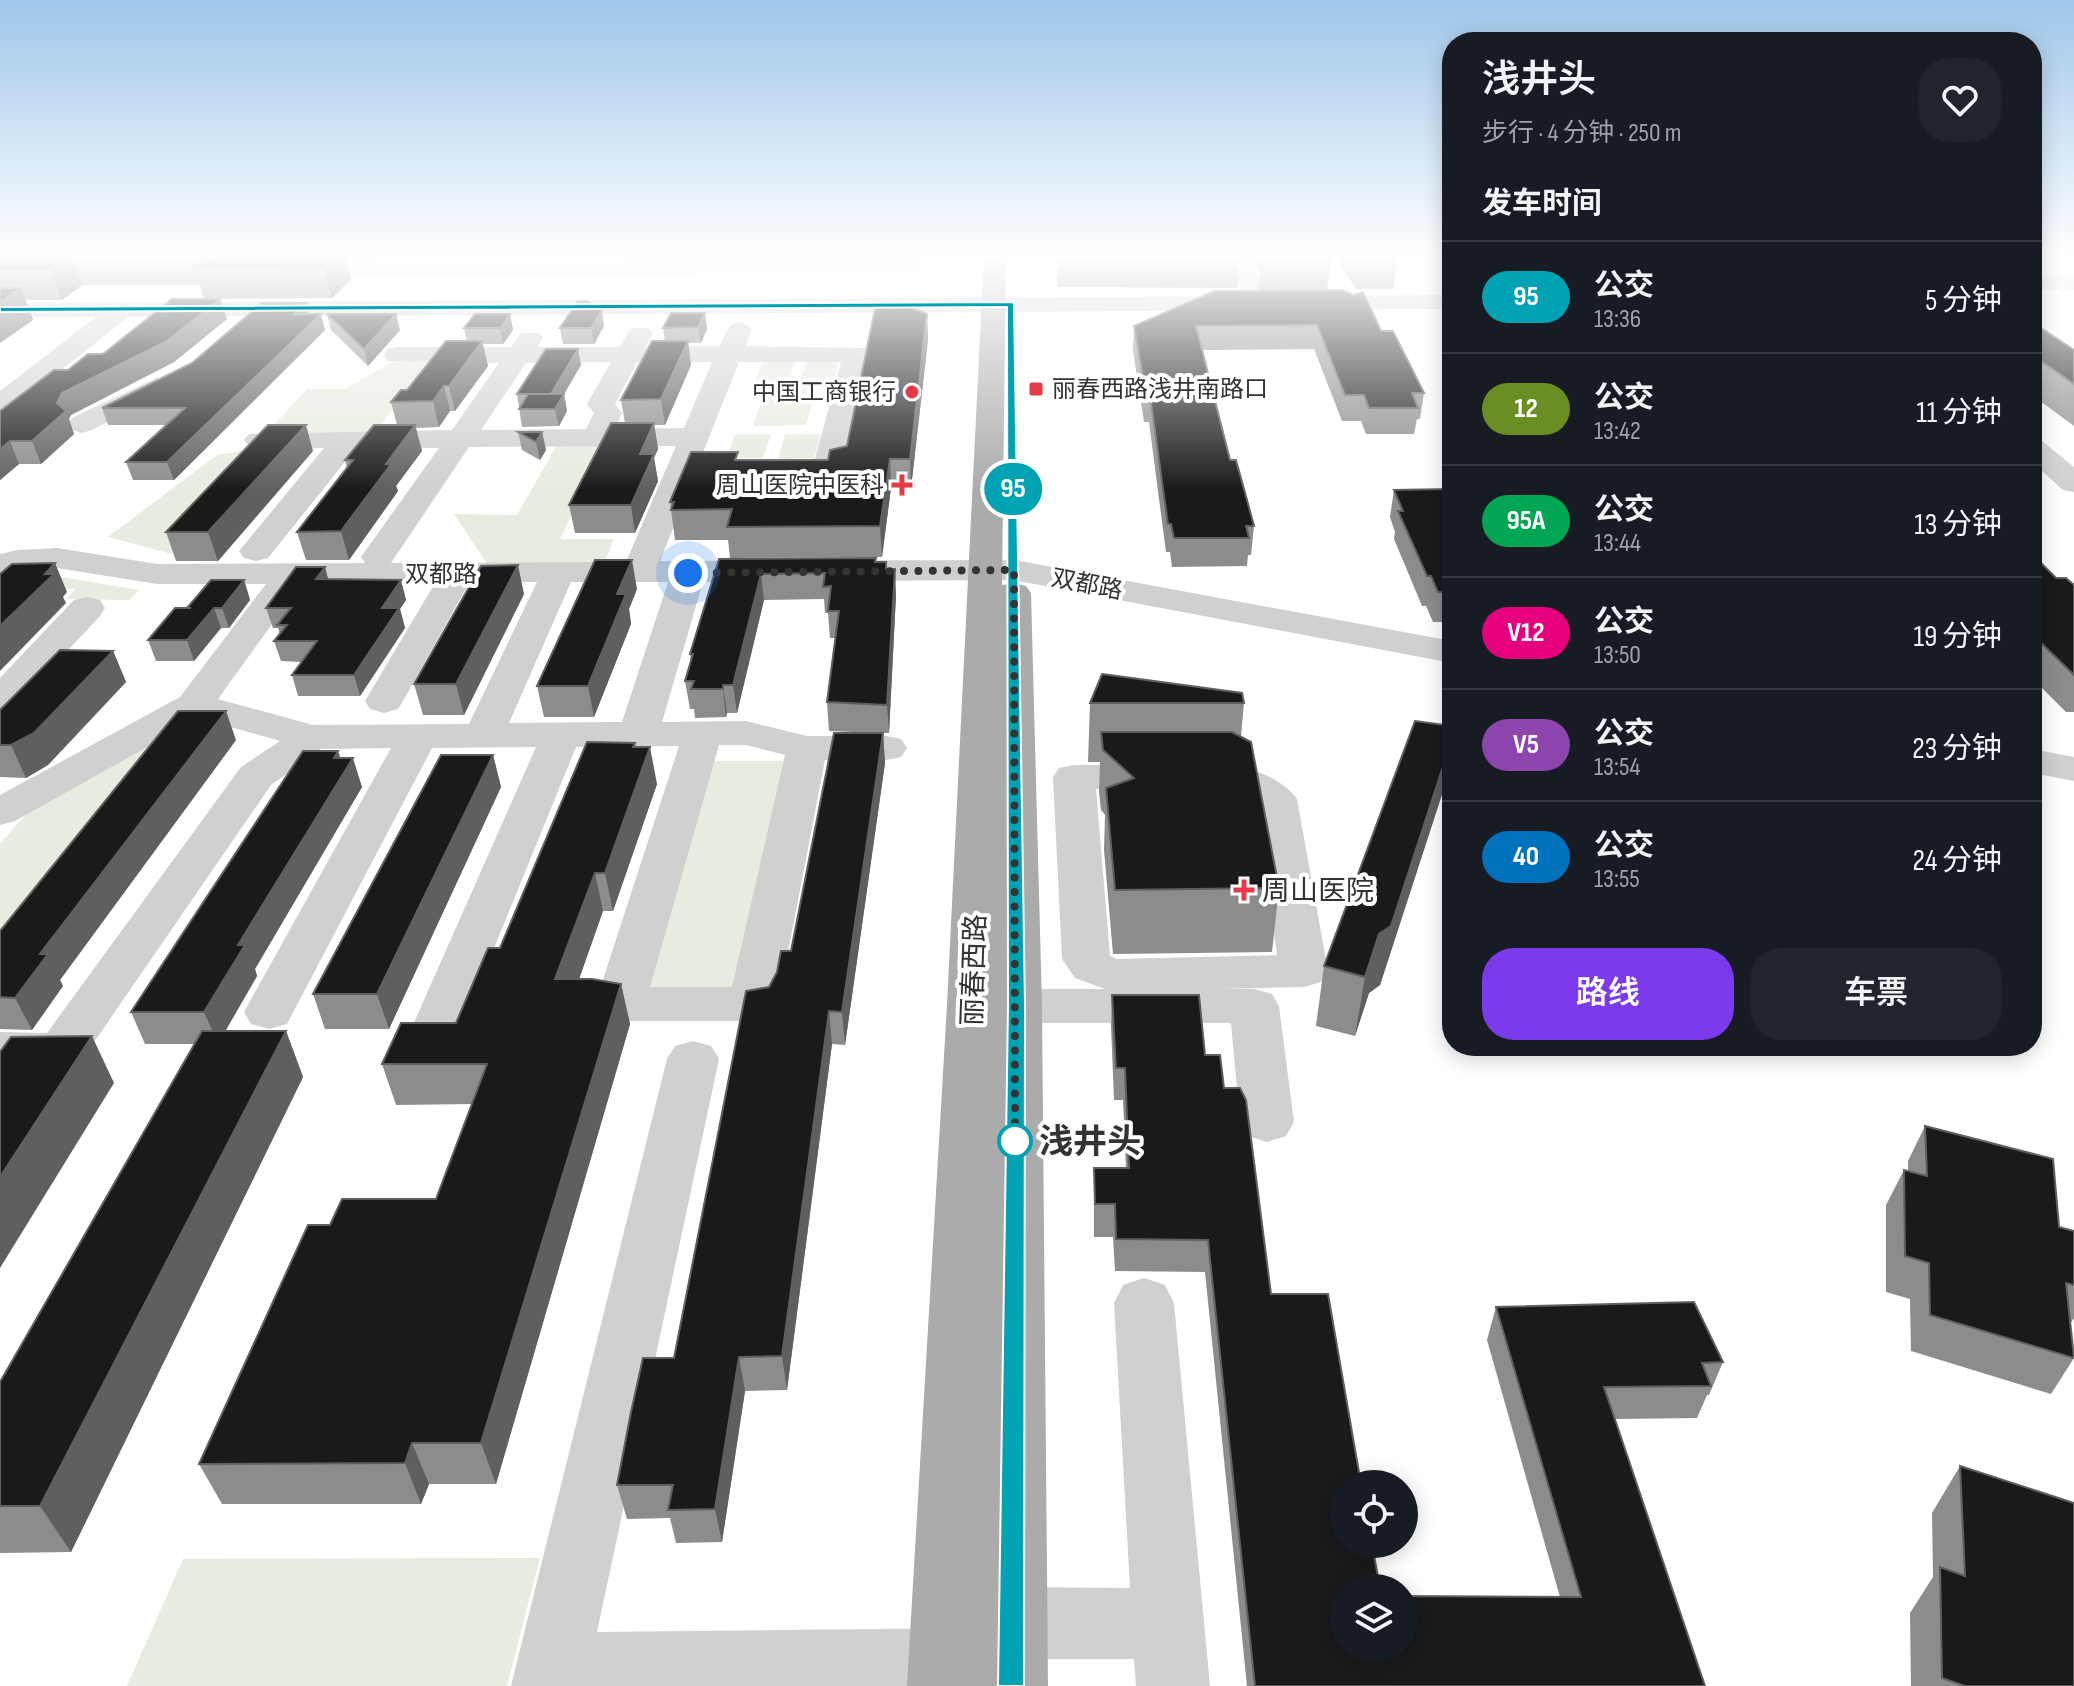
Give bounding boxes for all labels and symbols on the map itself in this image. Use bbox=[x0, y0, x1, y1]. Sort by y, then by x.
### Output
place label: 丽春西路浅井南路口 bbox=[1052, 375, 1268, 404]
place label: 中国工商银行 bbox=[752, 378, 896, 407]
marker: 丽春西路浅井南路口 bbox=[1027, 380, 1045, 398]
marker: 中国工商银行 bbox=[903, 383, 921, 401]
line badge: 95 bbox=[977, 463, 1049, 515]
place label: 周山医院中医科 bbox=[716, 471, 884, 500]
marker: 周山医院中医科 bbox=[891, 474, 913, 496]
your location bbox=[668, 553, 708, 593]
street label: 双都路 bbox=[405, 560, 477, 589]
street label: 双都路 bbox=[1049, 563, 1125, 606]
place label: 周山医院 bbox=[1262, 875, 1374, 908]
marker: 周山医院 bbox=[1233, 879, 1255, 901]
street label: 丽春西路 bbox=[956, 914, 993, 1027]
place label: 浅井头 bbox=[1039, 1122, 1141, 1163]
marker: 浅井头 bbox=[998, 1124, 1032, 1158]

